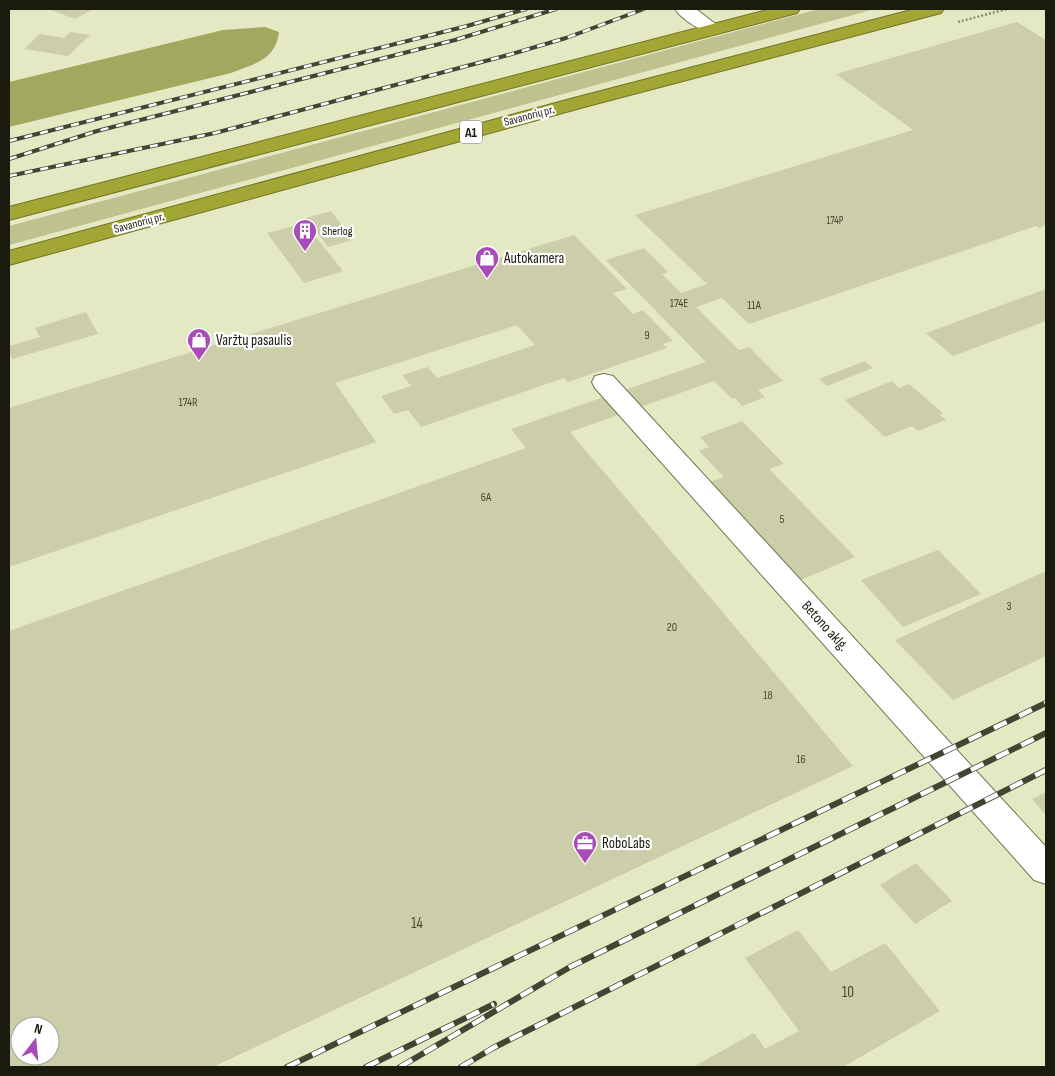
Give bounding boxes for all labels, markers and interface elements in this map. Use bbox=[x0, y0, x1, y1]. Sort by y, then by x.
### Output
street label: Savanorių pr. bbox=[502, 102, 556, 130]
road number: A1 bbox=[460, 120, 482, 144]
street label: Savanorių pr. bbox=[112, 209, 166, 237]
house number: 174P bbox=[827, 214, 844, 227]
building icon: Sherlog bbox=[292, 218, 318, 252]
place label: Sherlog bbox=[322, 224, 353, 239]
shop icon: Autokamera bbox=[474, 245, 500, 279]
place label: Autokamera bbox=[503, 249, 565, 268]
house number: 174E bbox=[670, 296, 688, 311]
house number: 11A bbox=[747, 298, 762, 313]
shop icon: Varžtų pasaulis bbox=[186, 327, 212, 361]
house number: 9 bbox=[644, 328, 650, 343]
place label: Varžtų pasaulis bbox=[216, 331, 292, 350]
house number: 174R bbox=[179, 395, 198, 410]
house number: 6A bbox=[481, 490, 492, 505]
house number: 5 bbox=[780, 512, 785, 527]
street label: Betono aklg. bbox=[797, 597, 853, 655]
house number: 3 bbox=[1006, 599, 1012, 614]
house number: 20 bbox=[667, 620, 677, 635]
house number: 18 bbox=[763, 688, 773, 703]
house number: 16 bbox=[796, 752, 806, 767]
office icon: RoboLabs bbox=[572, 830, 598, 864]
place label: RoboLabs bbox=[602, 834, 650, 853]
house number: 14 bbox=[411, 914, 423, 933]
house number: 10 bbox=[842, 983, 854, 1002]
north arrow bbox=[10, 1016, 60, 1066]
text: N bbox=[33, 1020, 44, 1038]

